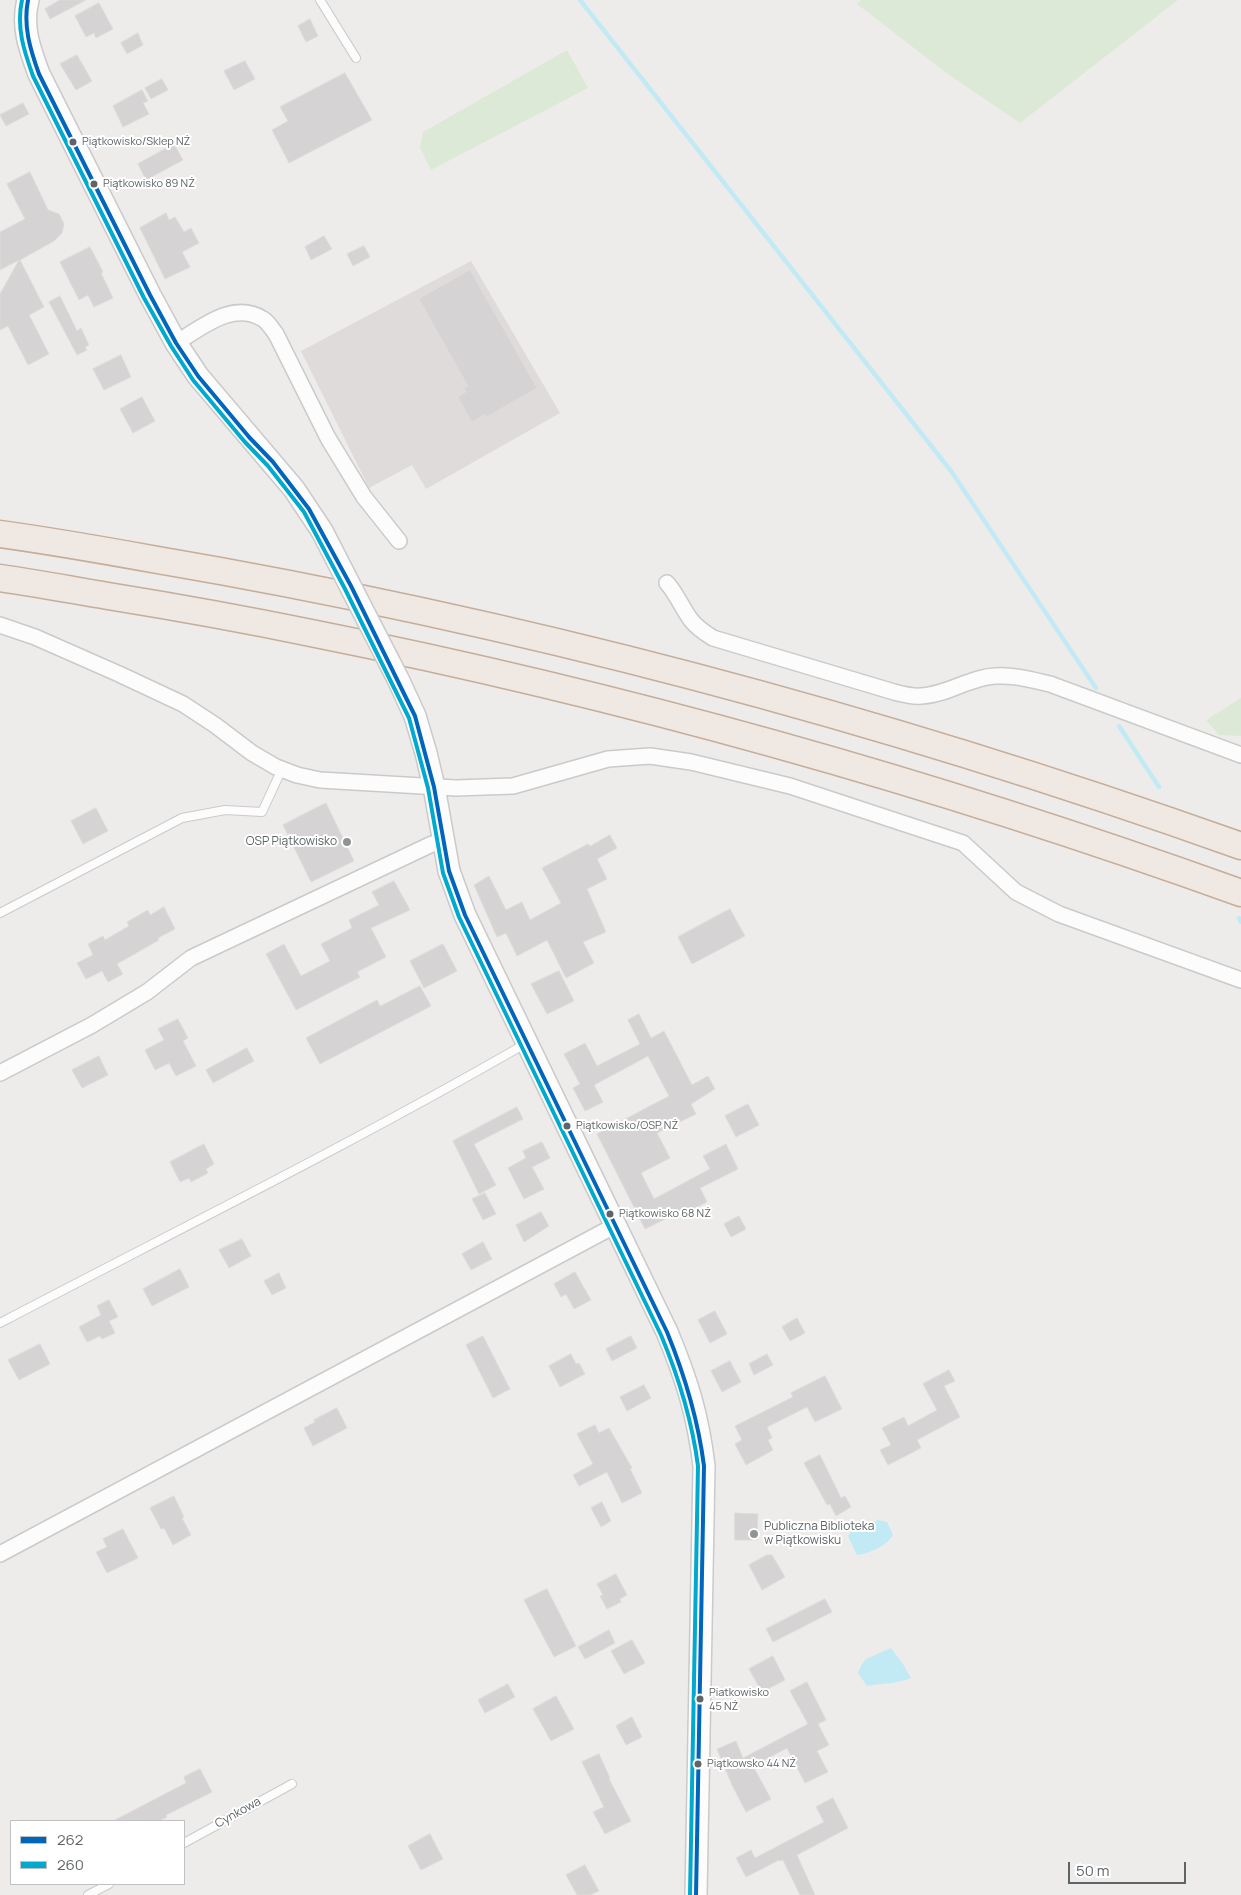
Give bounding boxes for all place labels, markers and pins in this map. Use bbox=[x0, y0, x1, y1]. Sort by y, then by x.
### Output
place label: Piątkowisko/Sklep NŻ bbox=[82, 135, 190, 149]
marker: Piątkowisko/Sklep NŻ bbox=[68, 137, 78, 147]
place label: Piątkowisko 89 NŻ bbox=[103, 177, 195, 191]
marker: Piątkowisko 89 NŻ bbox=[89, 179, 99, 189]
place label: OSP Piątkowisko bbox=[246, 835, 337, 849]
marker: OSP Piątkowisko bbox=[341, 836, 353, 848]
place label: Piątkowisko/OSP NŻ bbox=[576, 1119, 678, 1133]
marker: Piątkowisko/OSP NŻ bbox=[562, 1121, 572, 1131]
place label: Piątkowisko 68 NŻ bbox=[619, 1207, 711, 1221]
marker: Piątkowisko 68 NŻ bbox=[605, 1209, 615, 1219]
place label: Publiczna Biblioteka w Piątkowisku bbox=[764, 1520, 874, 1548]
marker: Publiczna Biblioteka w Piątkowisku bbox=[748, 1528, 760, 1540]
place label: Piatkowisko 45 NŻ bbox=[709, 1686, 769, 1712]
marker: Piatkowisko 45 NŻ bbox=[695, 1694, 705, 1704]
place label: Piątkowsko 44 NŻ bbox=[707, 1757, 796, 1771]
marker: Piątkowsko 44 NŻ bbox=[693, 1759, 703, 1769]

